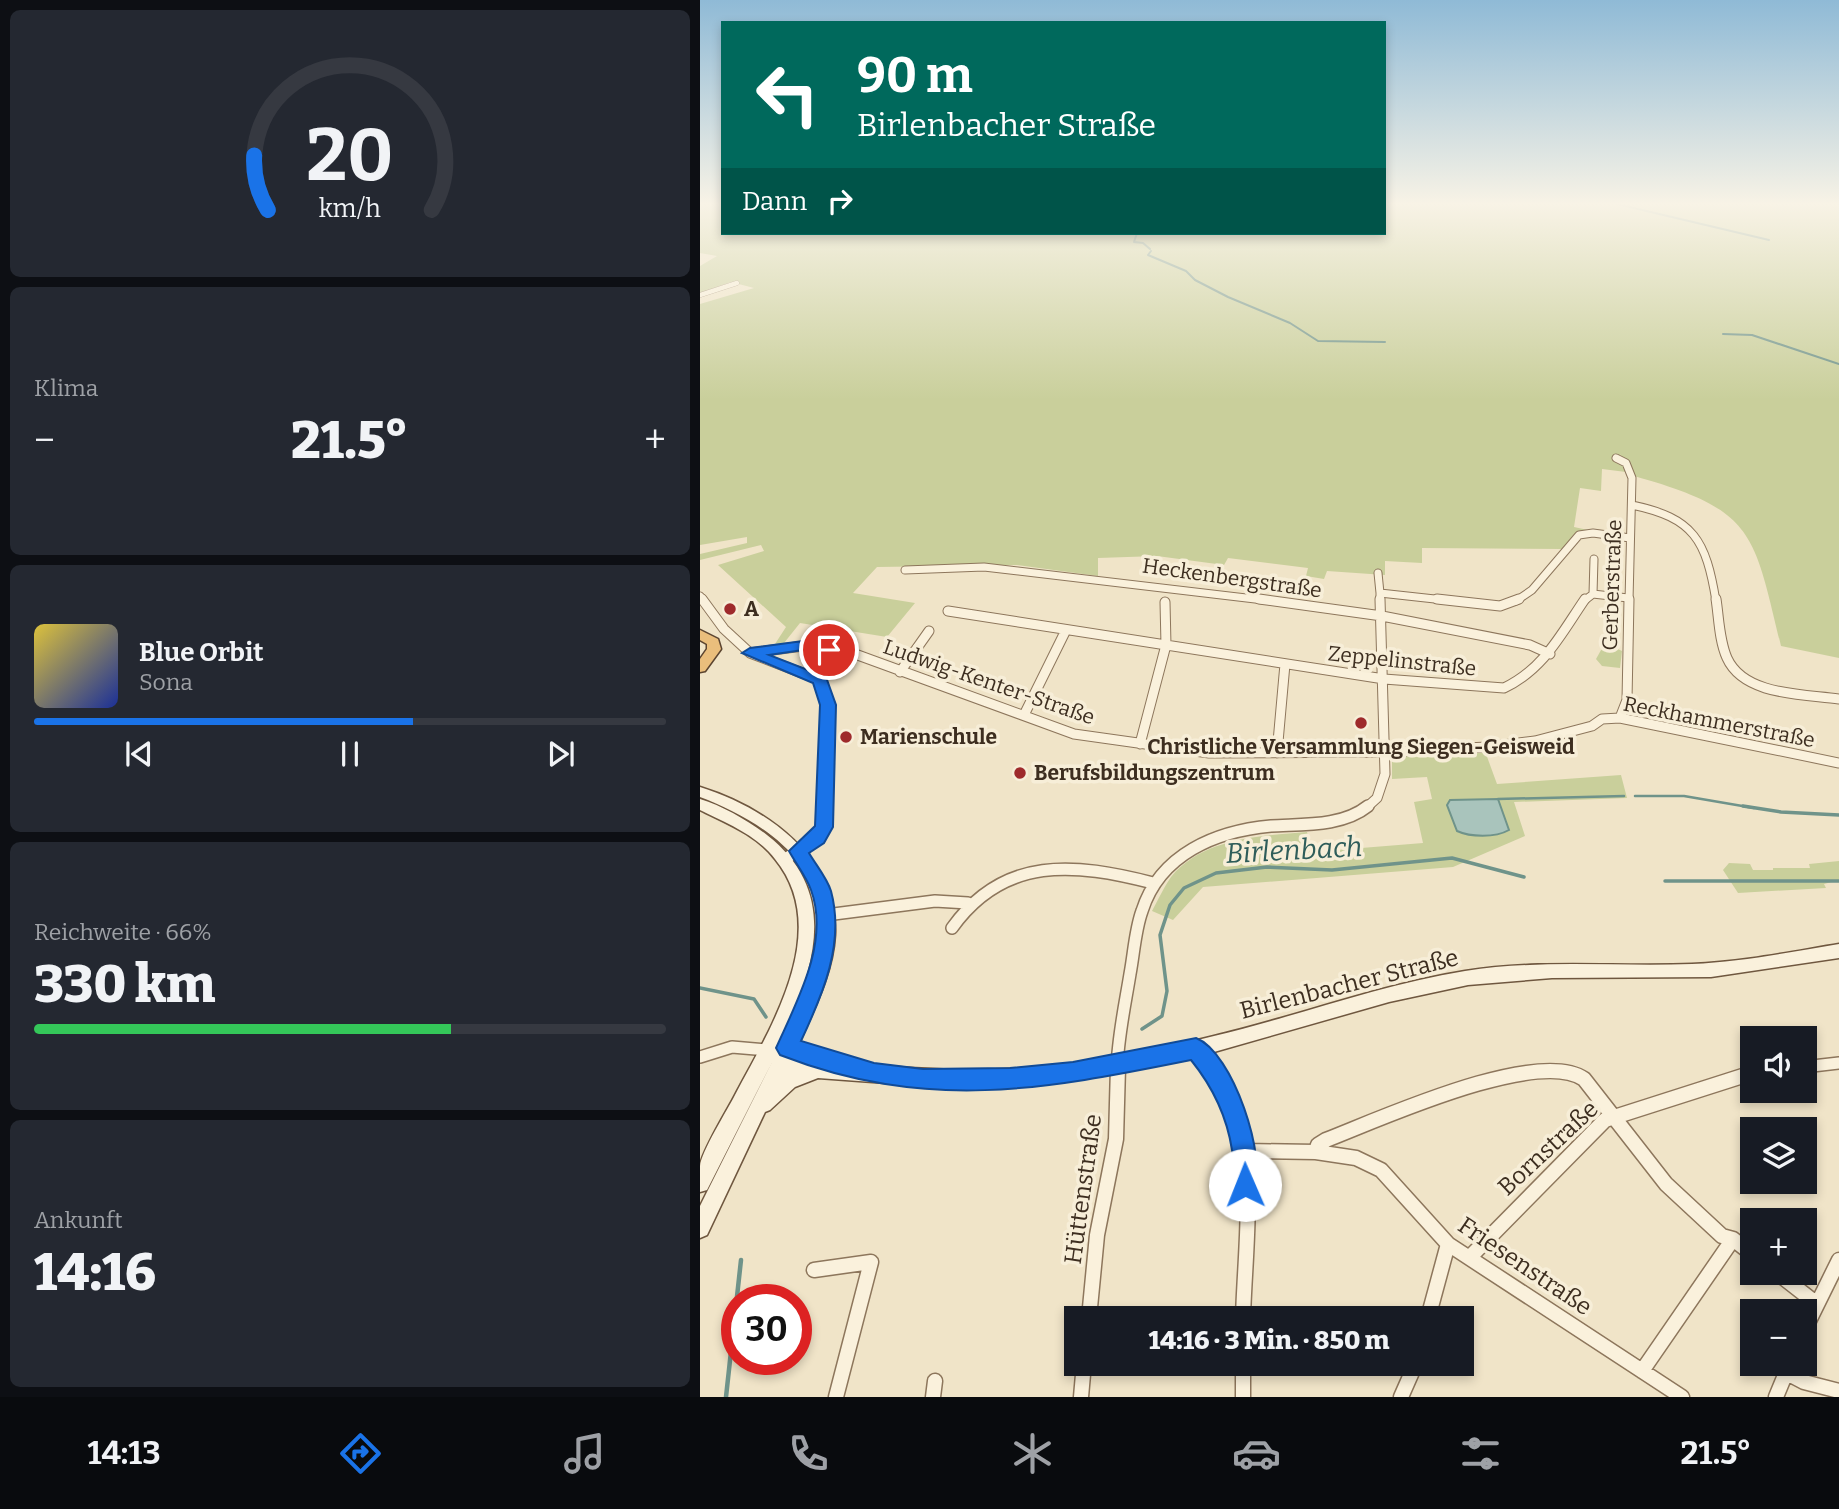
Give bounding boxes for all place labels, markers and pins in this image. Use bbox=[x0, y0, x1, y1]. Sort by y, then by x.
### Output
place label: A bbox=[744, 596, 759, 622]
marker: A bbox=[722, 601, 738, 617]
pin bbox=[799, 620, 859, 680]
marker: Christliche Versammlung Siegen-Geisweid bbox=[1353, 715, 1369, 731]
place label: Marienschule bbox=[860, 724, 997, 750]
marker: Marienschule bbox=[838, 729, 854, 745]
place label: Christliche Versammlung Siegen-Geisweid bbox=[1147, 734, 1575, 760]
place label: Berufsbildungszentrum bbox=[1034, 760, 1275, 786]
marker: Berufsbildungszentrum bbox=[1012, 765, 1028, 781]

